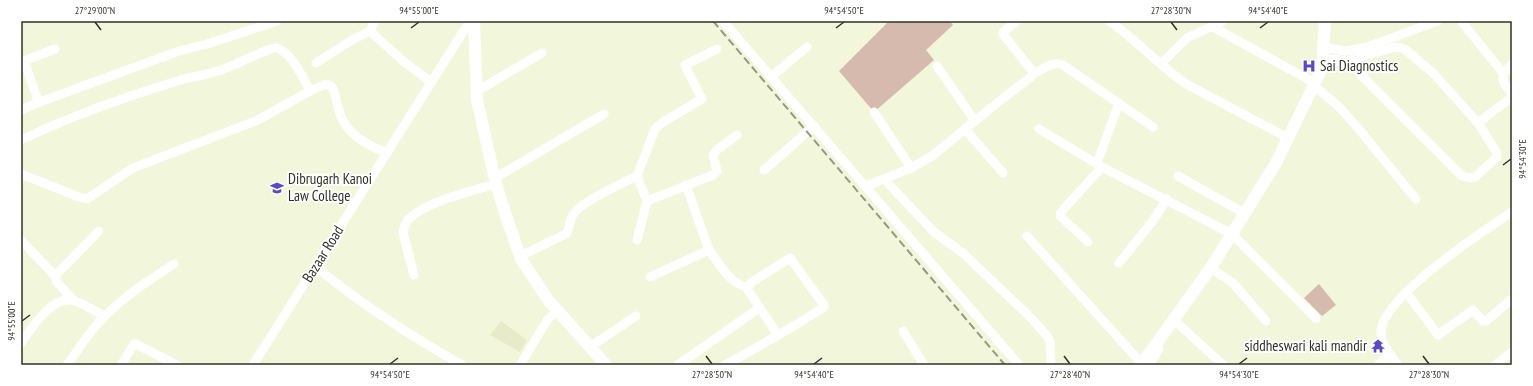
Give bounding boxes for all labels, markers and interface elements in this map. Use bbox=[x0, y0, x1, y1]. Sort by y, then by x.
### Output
text: 27°29'00"N bbox=[75, 4, 115, 17]
text: 94°55'00"E bbox=[399, 4, 439, 17]
text: 94°54'50"E bbox=[824, 4, 864, 17]
text: 27°28'30"N bbox=[1151, 4, 1191, 17]
text: 94°54'40"E bbox=[1248, 4, 1288, 17]
place label: Sai Diagnostics bbox=[1320, 56, 1398, 75]
hospital icon: Sai Diagnostics bbox=[1301, 58, 1317, 74]
text: 94°54'30"E bbox=[1516, 139, 1529, 179]
place label: Dibrugarh Kanoi Law College bbox=[288, 169, 372, 205]
school or university icon: Dibrugarh Kanoi Law College bbox=[269, 180, 285, 196]
street label: Bazaar Road bbox=[298, 222, 347, 286]
text: 94°55'00"E bbox=[5, 301, 18, 341]
place label: siddheswari kali mandir bbox=[1244, 336, 1368, 355]
temple icon: siddheswari kali mandir bbox=[1370, 338, 1386, 354]
text: 94°54'50"E bbox=[370, 368, 410, 381]
text: 27°28'50"N bbox=[692, 368, 732, 381]
text: 94°54'40"E bbox=[794, 368, 834, 381]
text: 27°28'40"N bbox=[1050, 368, 1090, 381]
text: 94°54'30"E bbox=[1219, 368, 1259, 381]
text: 27°28'30"N bbox=[1409, 368, 1449, 381]

